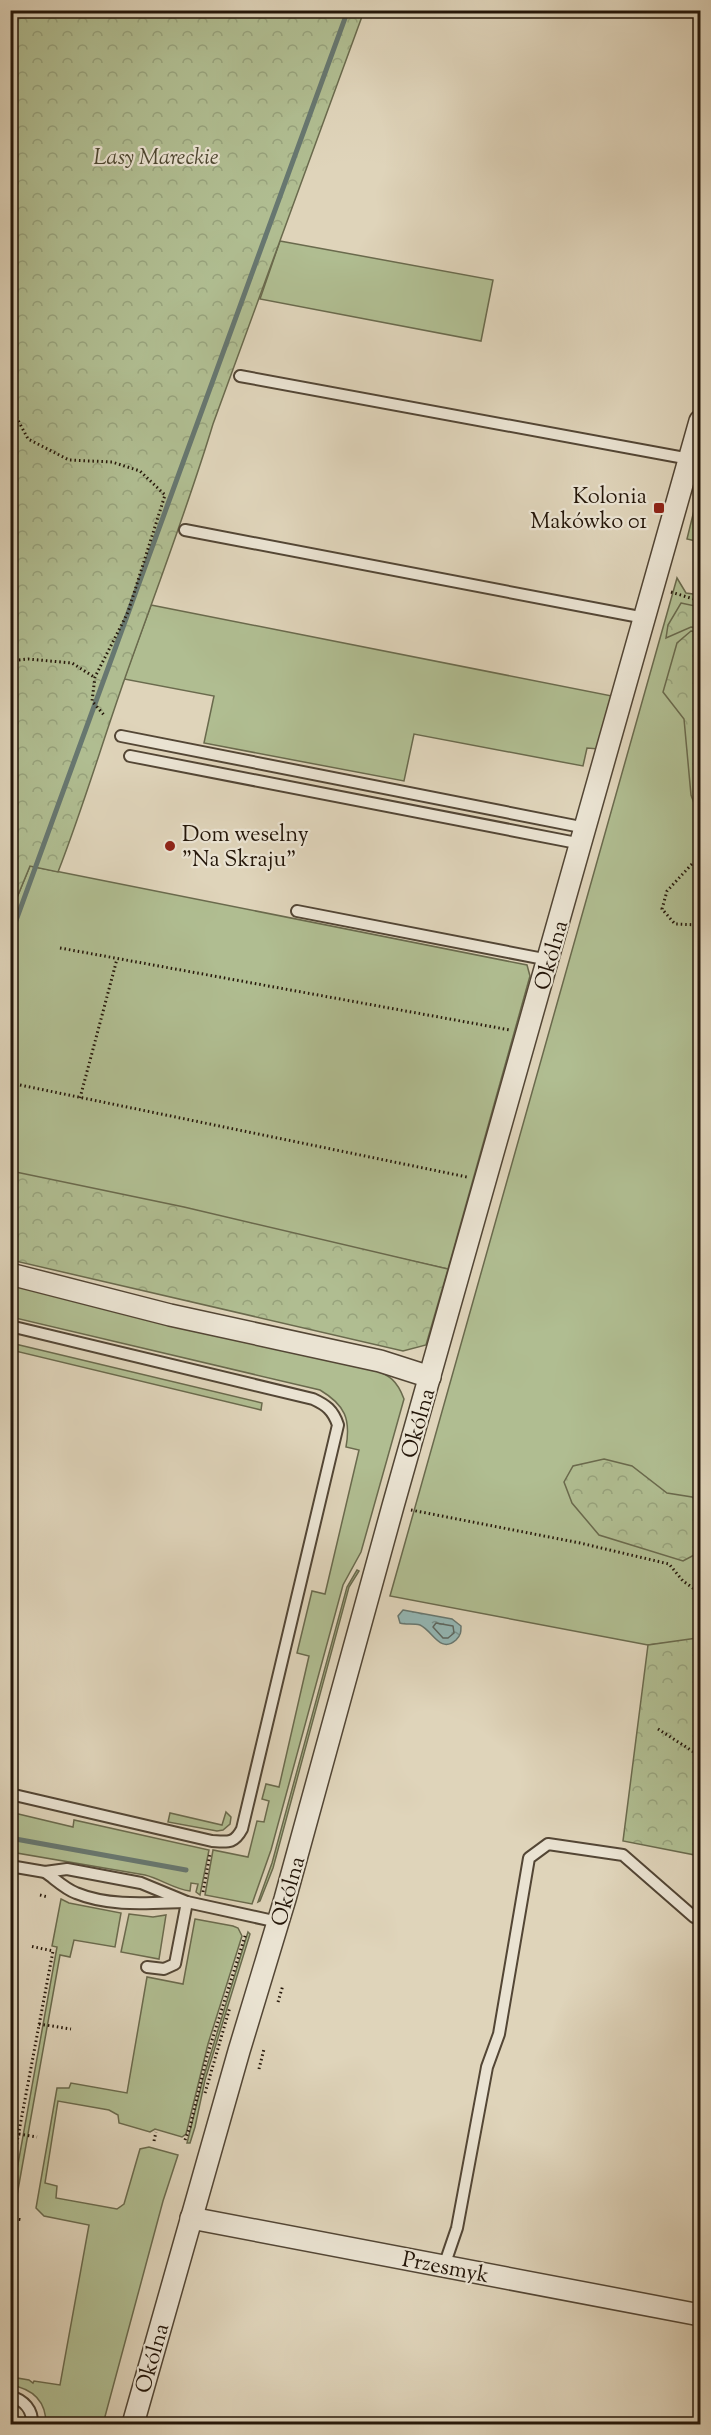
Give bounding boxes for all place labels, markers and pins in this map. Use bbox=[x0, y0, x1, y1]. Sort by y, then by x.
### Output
place label: Kolonia Makówko 01 bbox=[530, 482, 648, 539]
marker: Kolonia Makówko 01 bbox=[652, 501, 666, 515]
place label: Dom weselny "Na Skraju" bbox=[182, 820, 309, 877]
marker: Dom weselny "Na Skraju" bbox=[163, 839, 177, 853]

